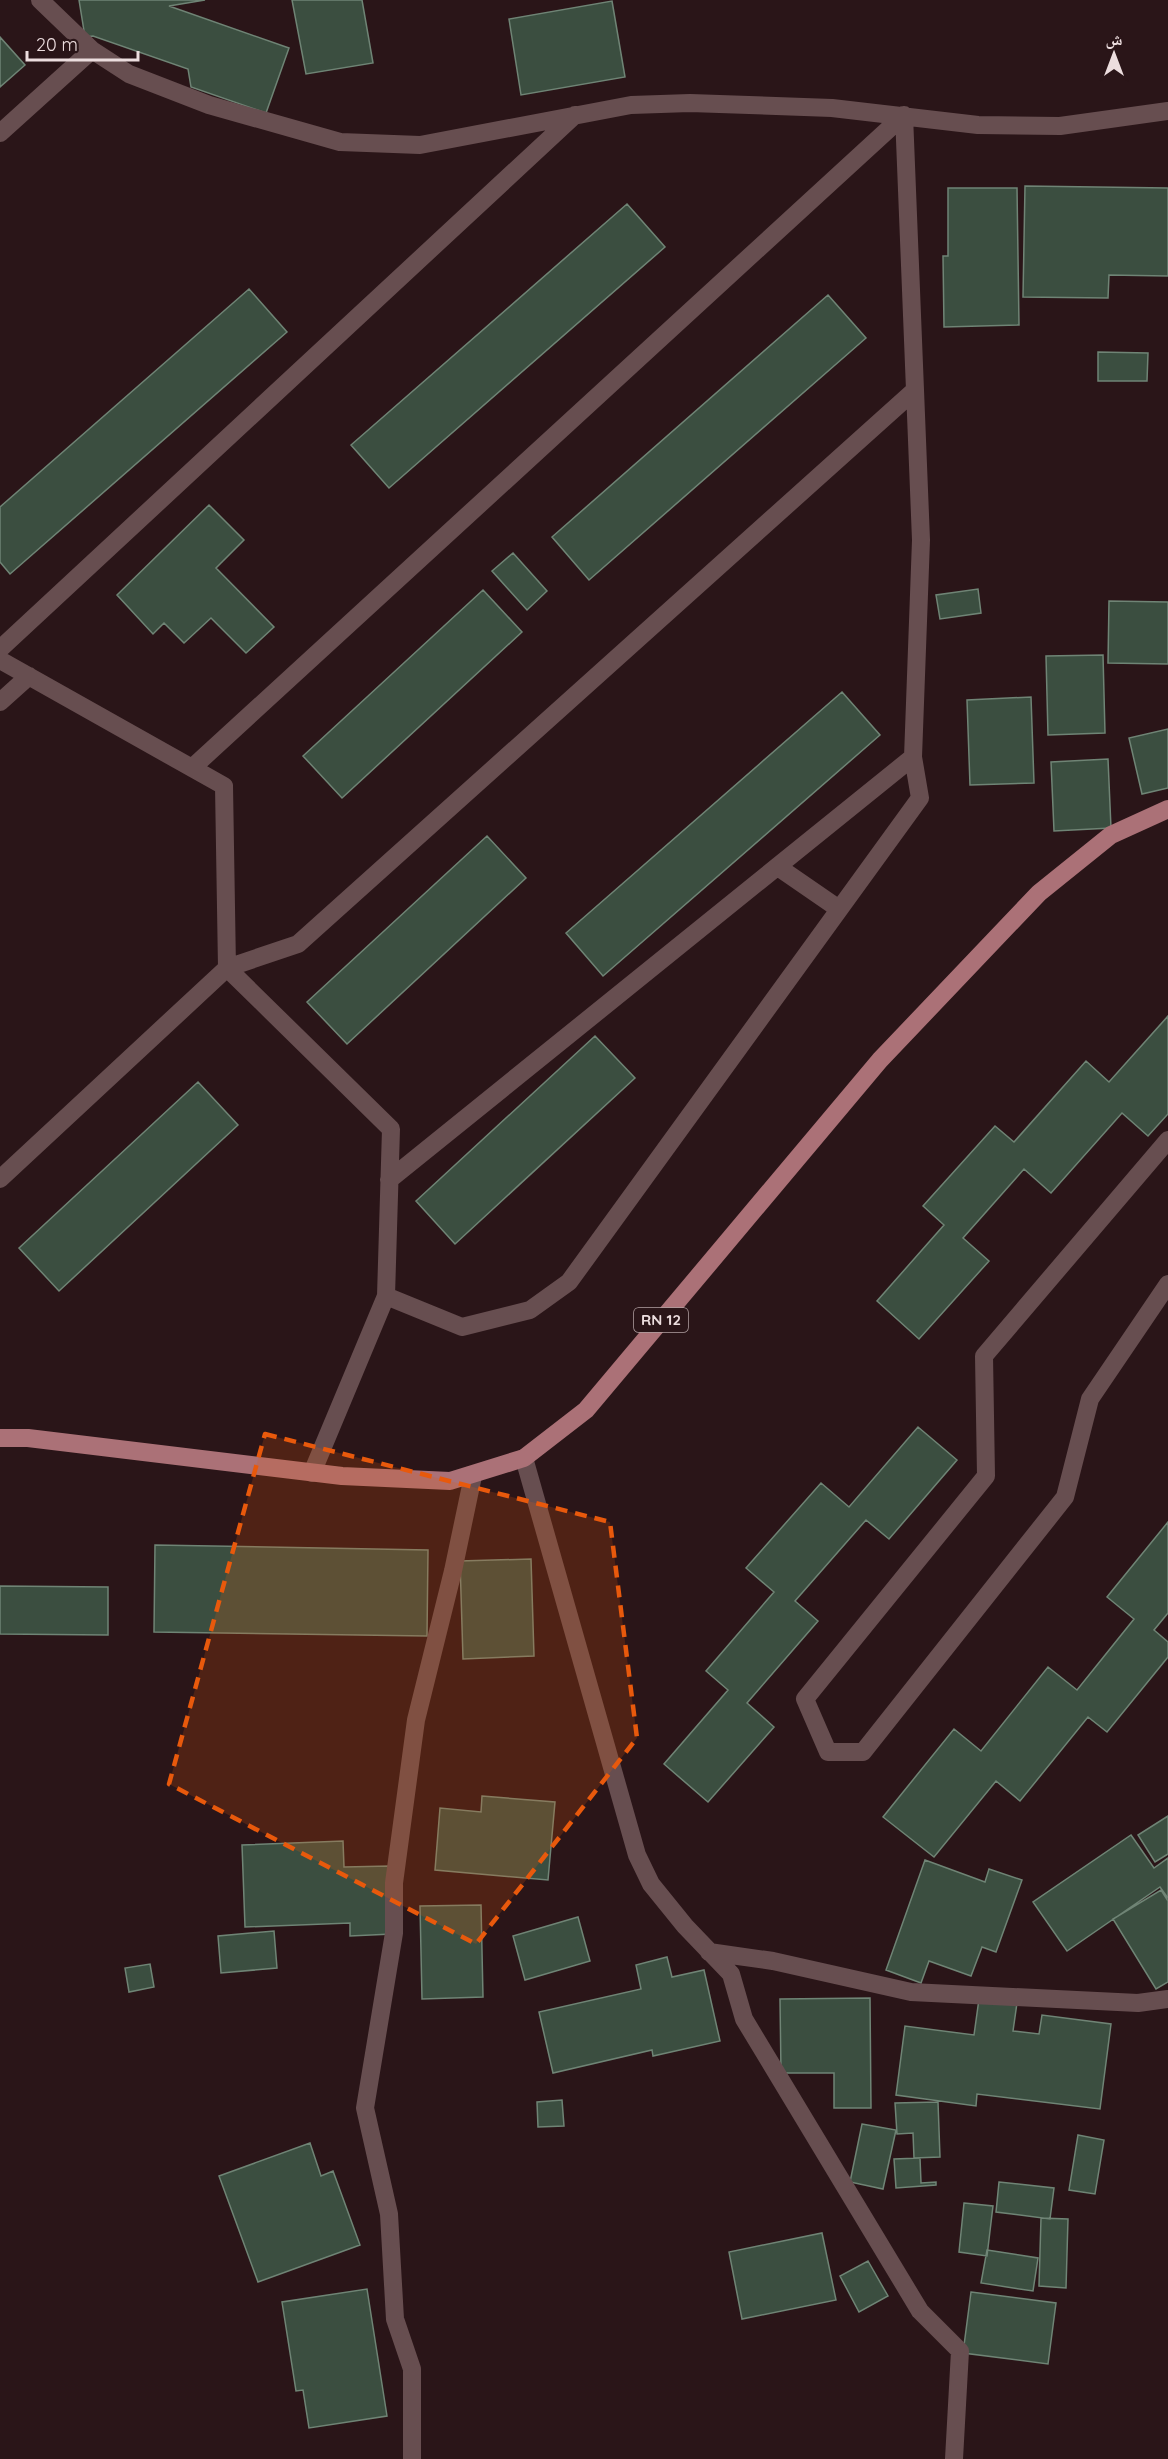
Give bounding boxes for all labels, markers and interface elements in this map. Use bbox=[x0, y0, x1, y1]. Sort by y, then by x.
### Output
scale bar bbox=[27, 24, 138, 62]
north arrow bbox=[1084, 24, 1144, 84]
text: ش bbox=[1106, 29, 1123, 49]
text: 20 m bbox=[36, 33, 78, 56]
road number: RN 12 bbox=[634, 1308, 688, 1332]

